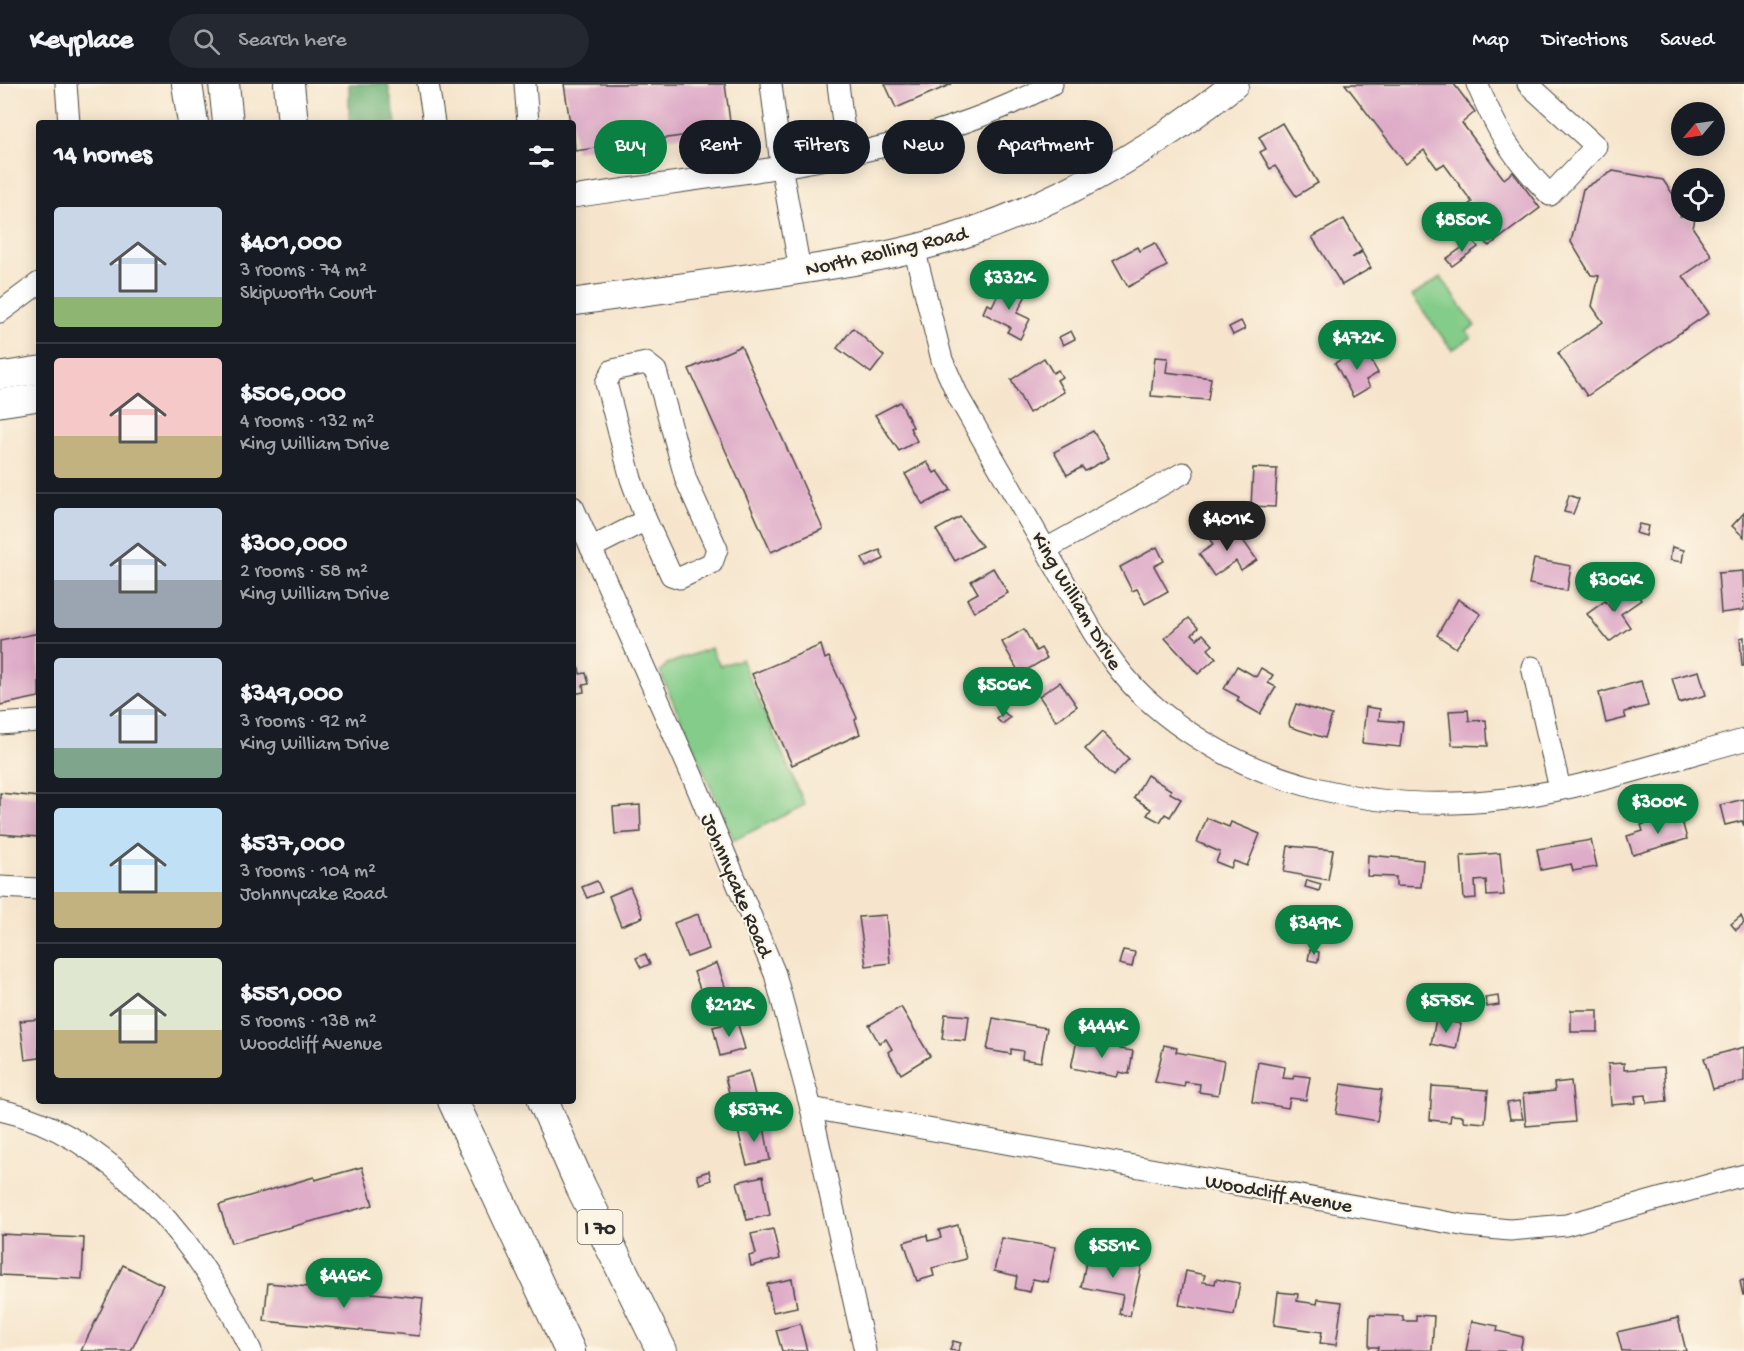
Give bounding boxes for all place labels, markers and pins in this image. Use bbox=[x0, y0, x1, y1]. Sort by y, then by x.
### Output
pin: $850K bbox=[1420, 202, 1504, 253]
pin: $332K bbox=[967, 260, 1051, 311]
pin: $472K bbox=[1315, 320, 1399, 371]
pin: $401K bbox=[1185, 501, 1269, 552]
pin: $306K bbox=[1573, 562, 1657, 613]
pin: $506K bbox=[961, 667, 1045, 718]
pin: $300K bbox=[1616, 784, 1700, 835]
pin: $349K bbox=[1272, 905, 1356, 956]
pin: $575K bbox=[1404, 983, 1488, 1034]
pin: $212K bbox=[687, 987, 771, 1038]
pin: $444K bbox=[1060, 1008, 1144, 1059]
pin: $537K bbox=[712, 1092, 796, 1143]
pin: $551K bbox=[1071, 1228, 1155, 1279]
pin: $446K bbox=[302, 1258, 386, 1309]

